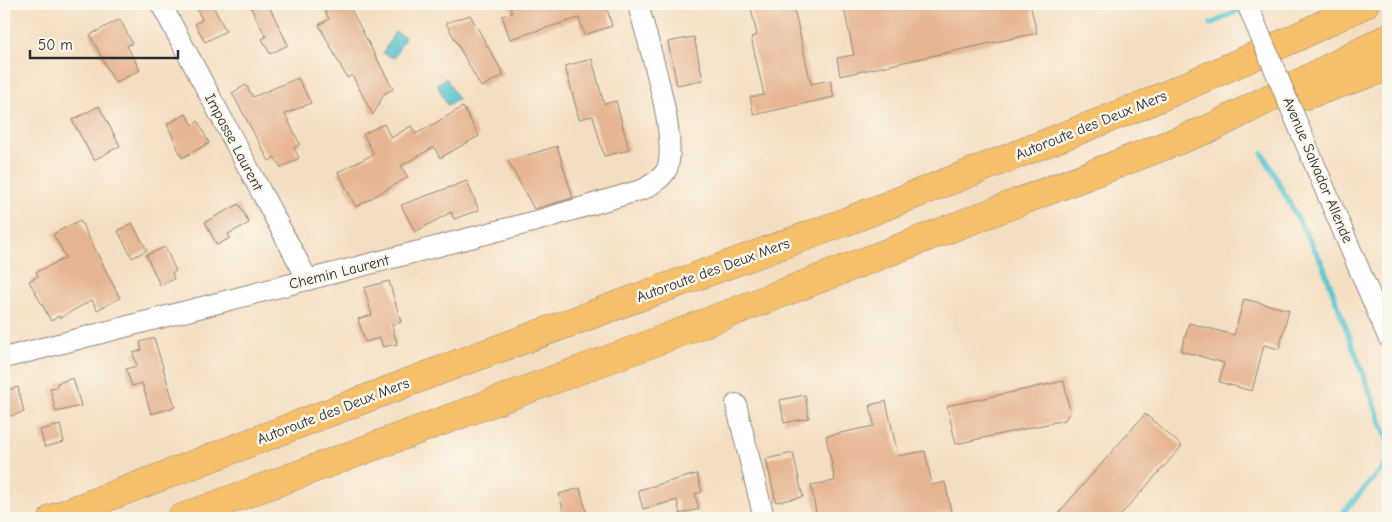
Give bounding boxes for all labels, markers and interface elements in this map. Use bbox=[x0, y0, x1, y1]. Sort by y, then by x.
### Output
scale bar bbox=[30, 28, 178, 60]
text: 50 m bbox=[38, 36, 73, 54]
street label: Autoroute des Deux Mers bbox=[1013, 86, 1169, 164]
street label: Impasse Laurent bbox=[201, 90, 267, 194]
street label: Avenue Salvador Allende bbox=[1279, 94, 1357, 246]
street label: Autoroute des Deux Mers bbox=[634, 234, 792, 306]
street label: Chemin Laurent bbox=[287, 251, 391, 293]
street label: Autoroute des Deux Mers bbox=[254, 374, 412, 448]

